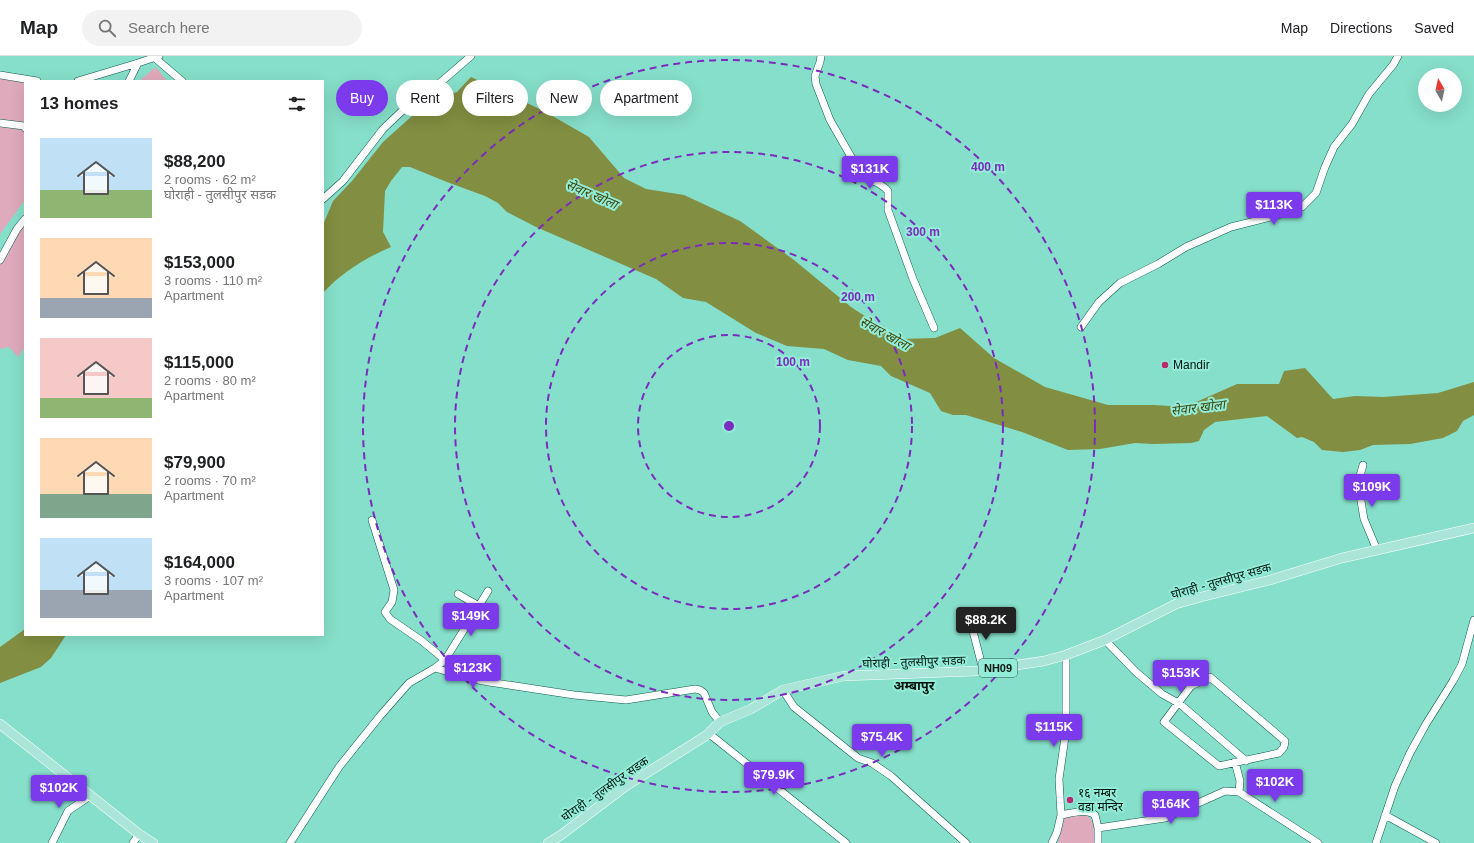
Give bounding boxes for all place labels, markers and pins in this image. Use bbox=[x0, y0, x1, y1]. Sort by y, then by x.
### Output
pin: $131K bbox=[842, 156, 898, 190]
pin: $113K bbox=[1246, 192, 1302, 226]
place label: Mandir bbox=[1173, 358, 1210, 372]
marker: Mandir bbox=[1160, 360, 1170, 370]
centre of rings bbox=[722, 419, 736, 433]
pin: $109K bbox=[1344, 474, 1400, 508]
pin: $149K bbox=[443, 603, 499, 637]
pin: $88.2K bbox=[953, 607, 1019, 641]
pin: $123K bbox=[445, 655, 501, 689]
pin: $153K bbox=[1153, 660, 1209, 694]
pin: $115K bbox=[1026, 714, 1082, 748]
pin: $75.4K bbox=[849, 724, 915, 758]
pin: $79.9K bbox=[741, 762, 807, 796]
pin: $102K bbox=[1247, 769, 1303, 803]
pin: $102K bbox=[31, 775, 87, 809]
place label: १६ नम्बर वडा मन्दिर bbox=[1078, 786, 1124, 814]
pin: $164K bbox=[1143, 791, 1199, 825]
marker: १६ नम्बर वडा मन्दिर bbox=[1065, 795, 1075, 805]

